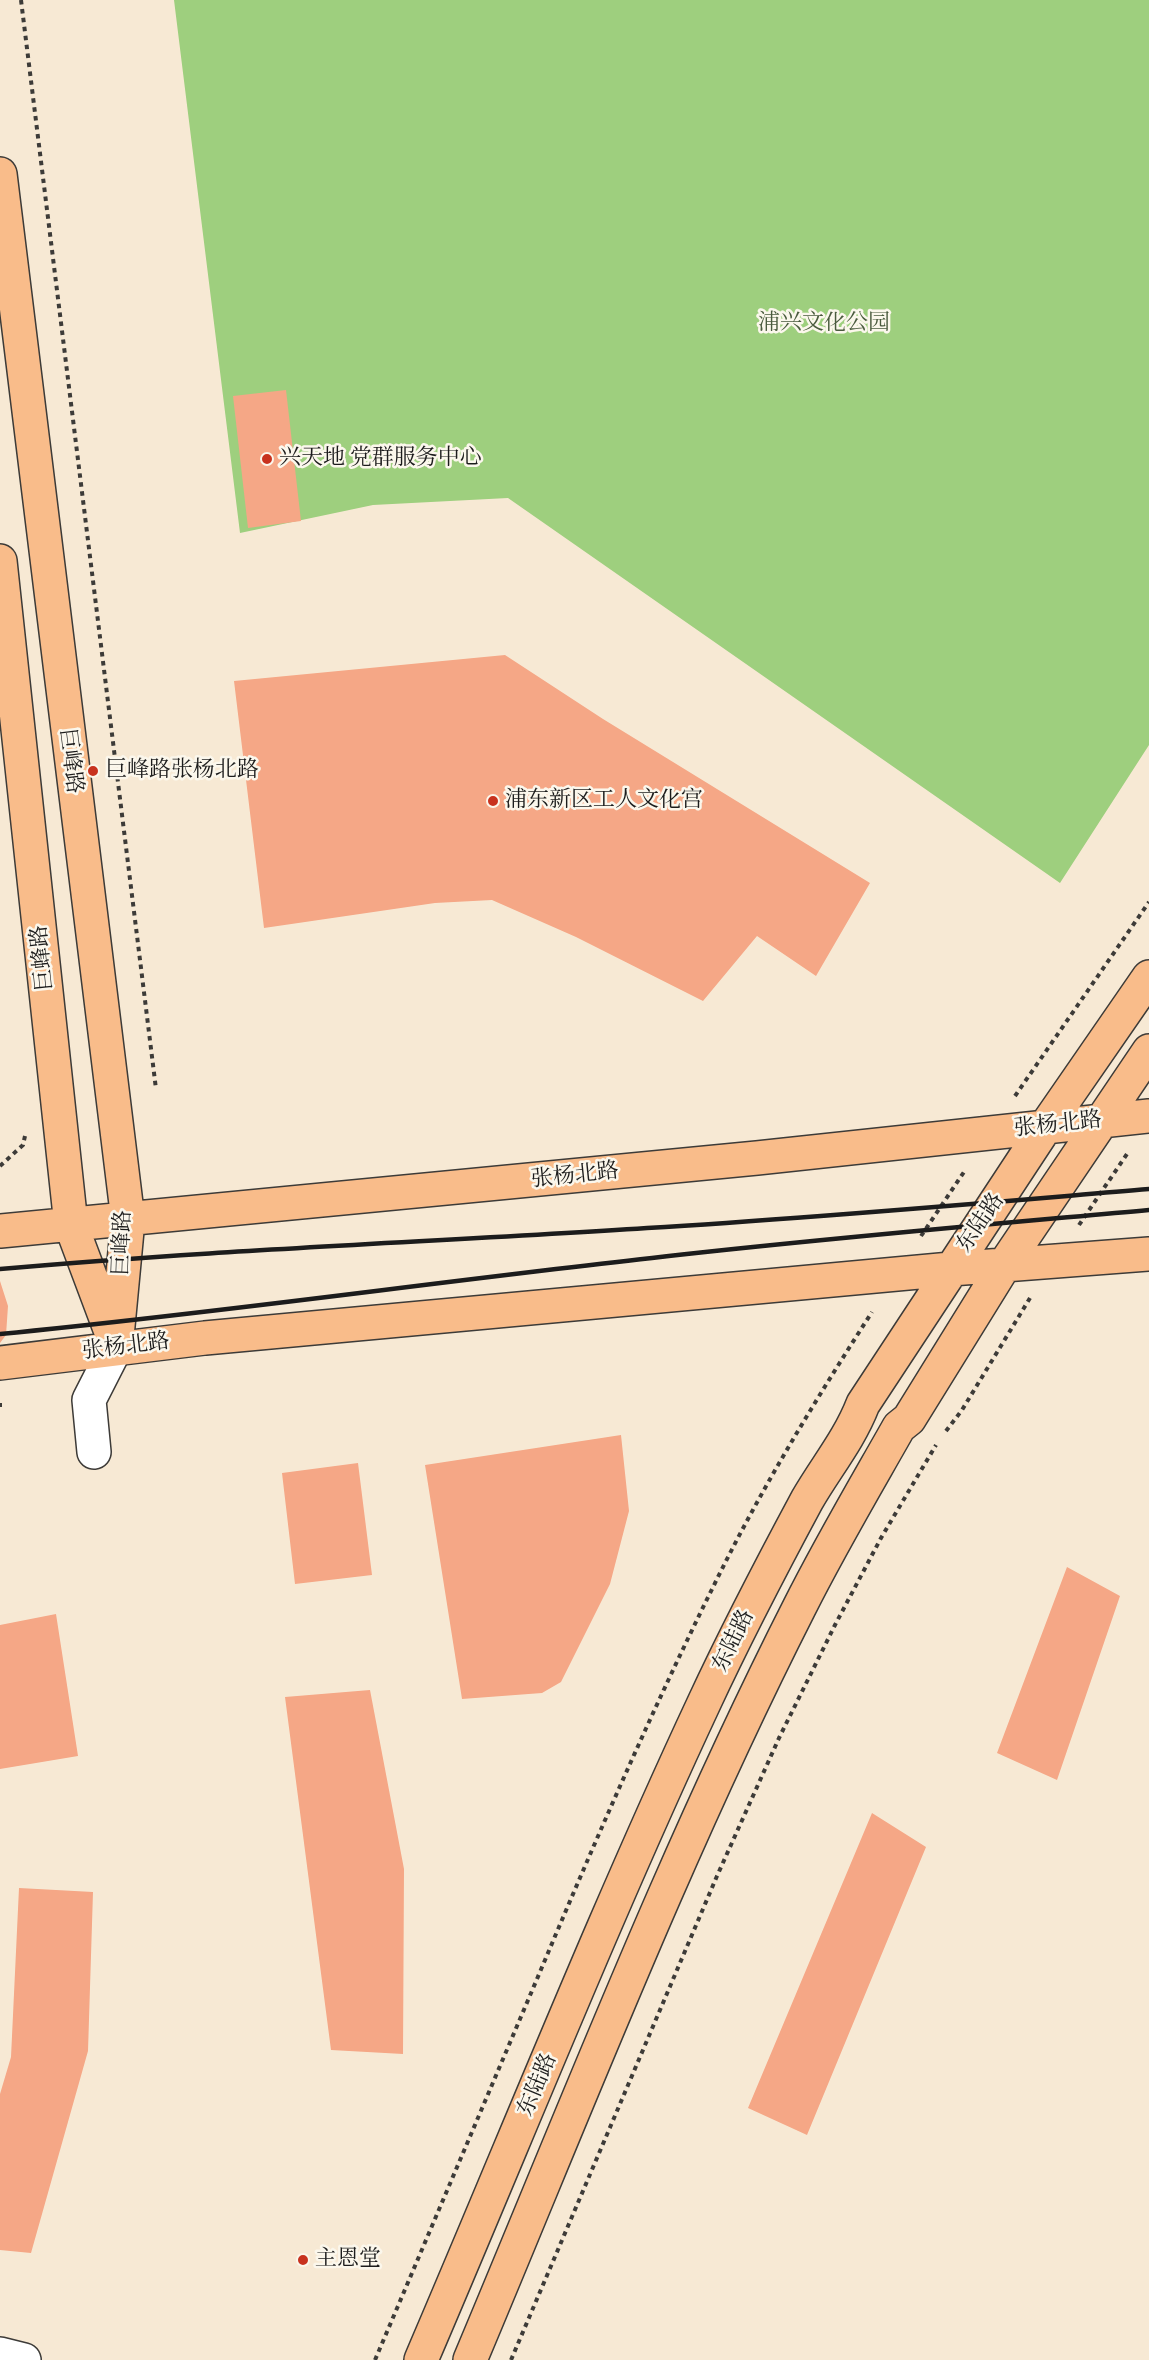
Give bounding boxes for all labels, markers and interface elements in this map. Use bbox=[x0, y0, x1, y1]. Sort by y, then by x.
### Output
park label: 浦兴文化公园 bbox=[758, 311, 890, 337]
place label: 兴天地 党群服务中心 bbox=[279, 446, 482, 472]
marker: 兴天地 党群服务中心 bbox=[260, 452, 274, 466]
street label: 巨峰路 bbox=[53, 727, 87, 795]
place label: 巨峰路张杨北路 bbox=[105, 758, 259, 784]
marker: 巨峰路张杨北路 bbox=[86, 764, 100, 778]
place label: 浦东新区工人文化宫 bbox=[505, 788, 703, 814]
marker: 浦东新区工人文化宫 bbox=[486, 794, 500, 808]
street label: 巨蜂路 bbox=[26, 924, 60, 992]
street label: 张杨北路 bbox=[1013, 1107, 1103, 1143]
street label: 张杨北路 bbox=[530, 1158, 620, 1194]
street label: 东陆路 bbox=[952, 1188, 1010, 1258]
street label: 巨峰路 bbox=[109, 1210, 137, 1276]
street label: 张杨北路 bbox=[81, 1329, 171, 1365]
street label: 东陆路 bbox=[708, 1606, 760, 1676]
street label: 东陆路 bbox=[513, 2049, 563, 2121]
place label: 主恩堂 bbox=[315, 2247, 381, 2273]
marker: 主恩堂 bbox=[296, 2253, 310, 2267]

